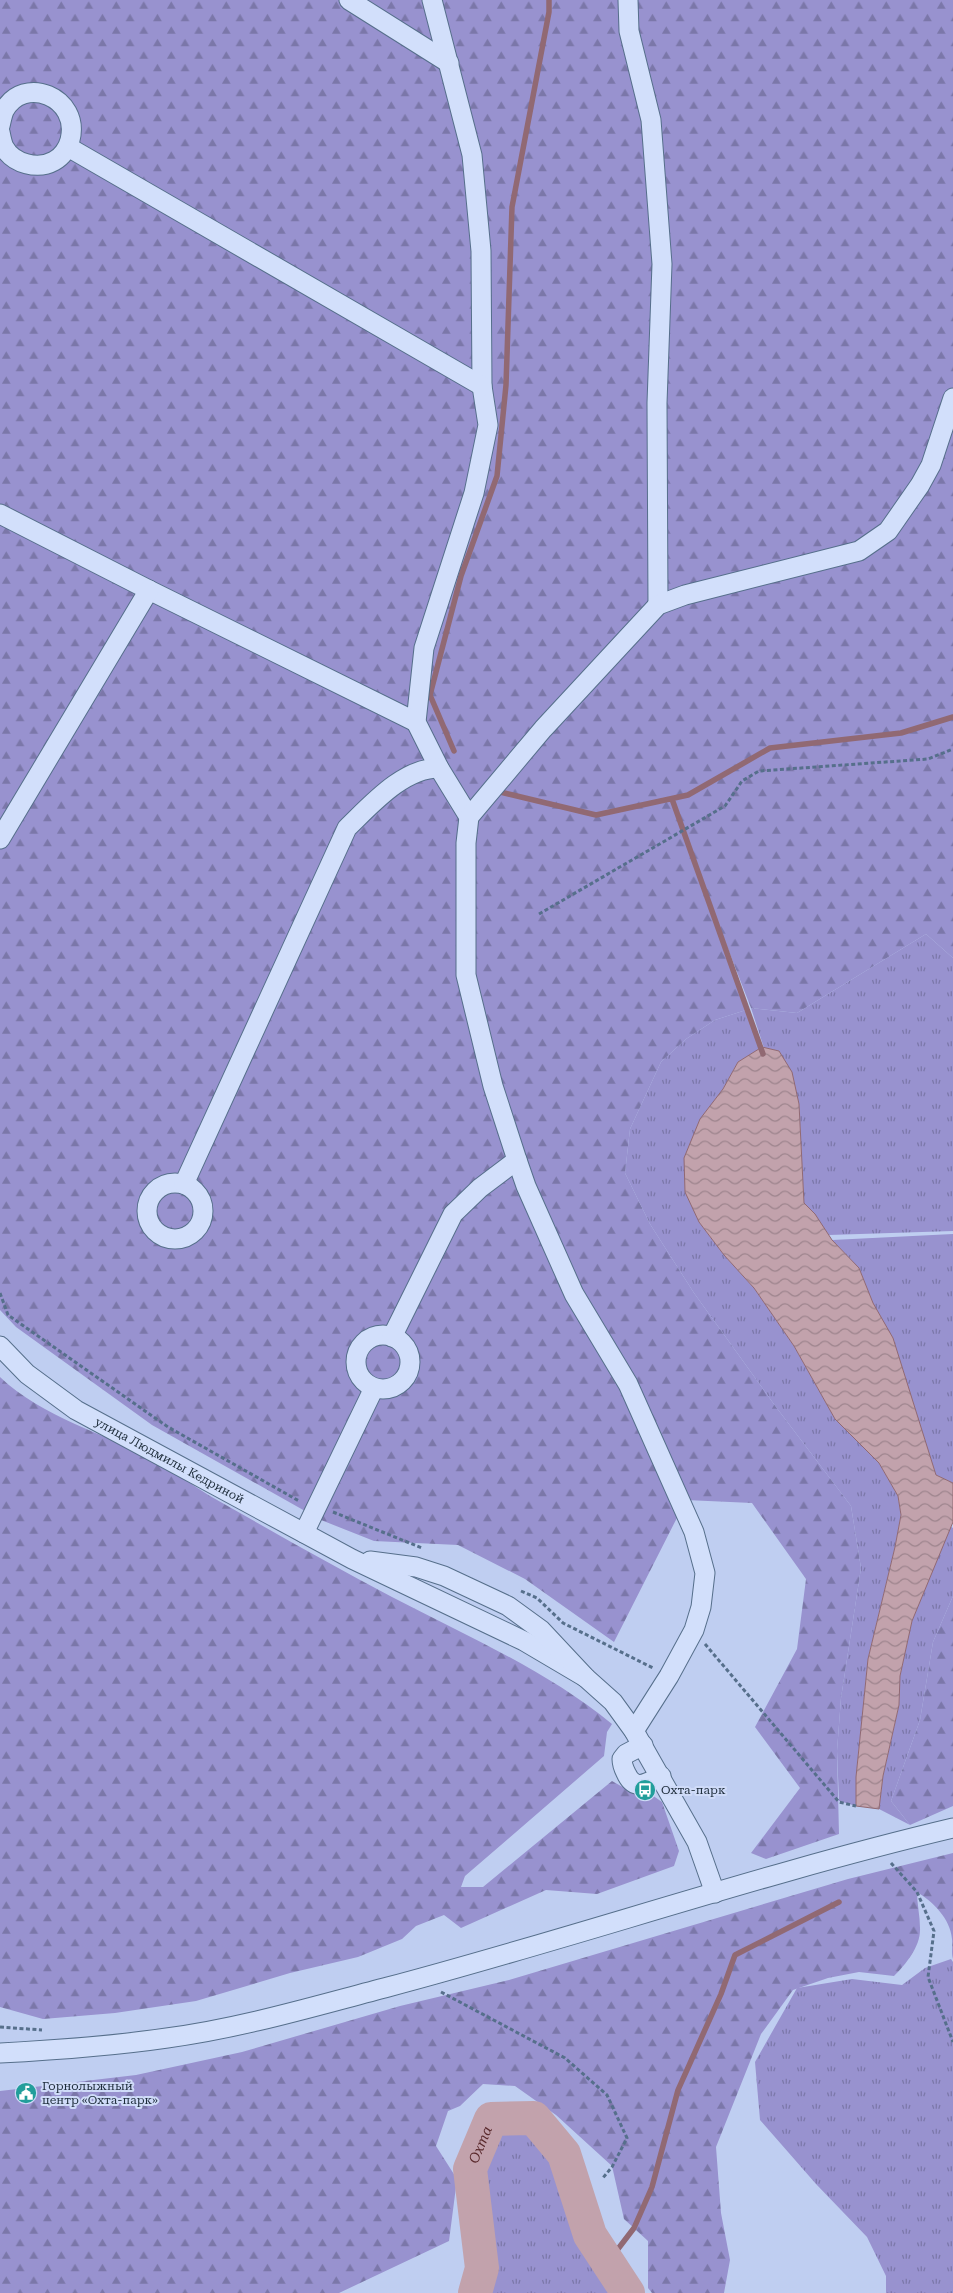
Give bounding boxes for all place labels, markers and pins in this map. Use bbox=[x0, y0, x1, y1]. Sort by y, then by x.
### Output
bus stop icon: Охта-парк bbox=[633, 1778, 657, 1802]
place label: Охта-парк bbox=[661, 1783, 726, 1797]
place label: Горнолыжный центр «Охта-парк» bbox=[42, 2079, 158, 2107]
public building icon: Горнолыжный центр «Охта-парк» bbox=[14, 2081, 38, 2105]

